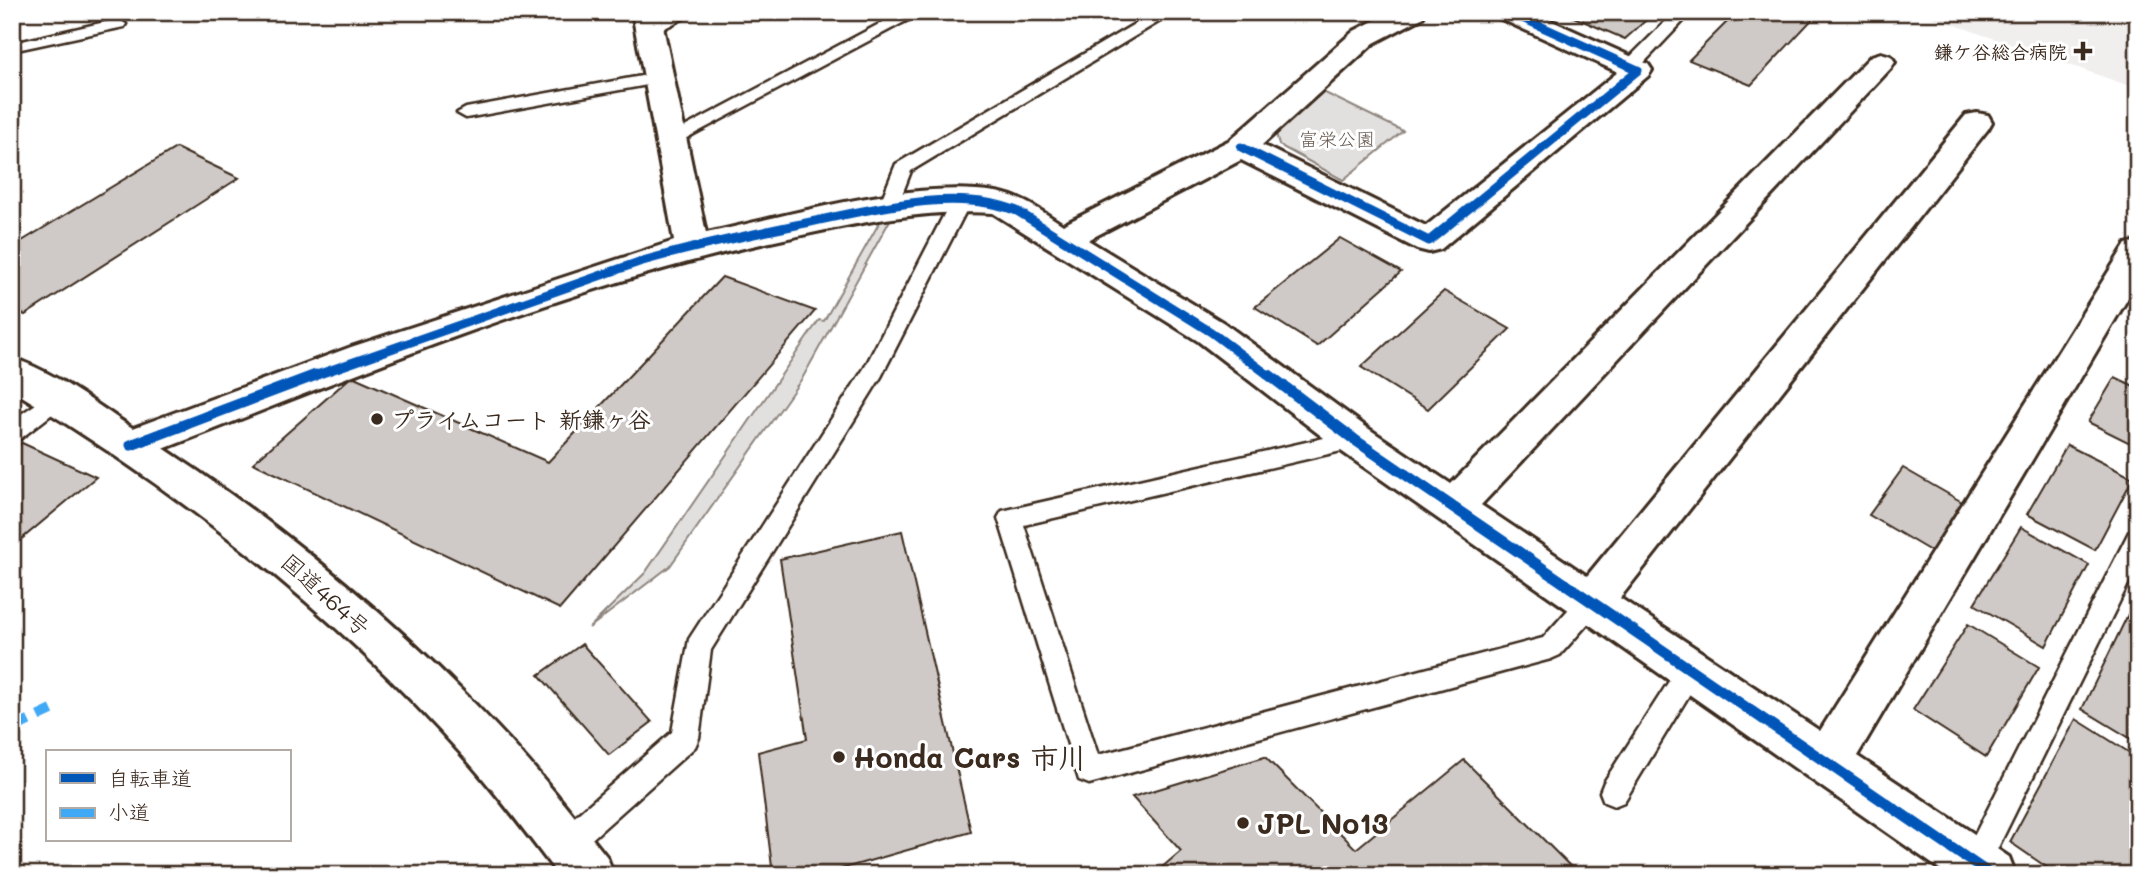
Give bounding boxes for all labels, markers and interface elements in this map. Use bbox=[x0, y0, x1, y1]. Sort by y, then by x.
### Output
place label: 鎌ケ谷総合病院 bbox=[1934, 39, 2067, 64]
marker: 鎌ケ谷総合病院 bbox=[2073, 41, 2093, 61]
park label: 富栄公園 bbox=[1299, 126, 1375, 151]
place label: プライムコート 新鎌ヶ谷 bbox=[391, 404, 651, 434]
marker: プライムコート 新鎌ヶ谷 bbox=[369, 411, 385, 427]
street label: 国道464号 bbox=[275, 546, 377, 642]
place label: Honda Cars 市川 bbox=[853, 739, 1086, 775]
marker: Honda Cars 市川 bbox=[831, 749, 847, 765]
legend bbox=[46, 750, 290, 842]
text: 自転車道 bbox=[108, 764, 192, 791]
text: 小道 bbox=[108, 798, 150, 825]
place label: JPL No13 bbox=[1257, 805, 1388, 841]
marker: JPL No13 bbox=[1235, 815, 1251, 831]

